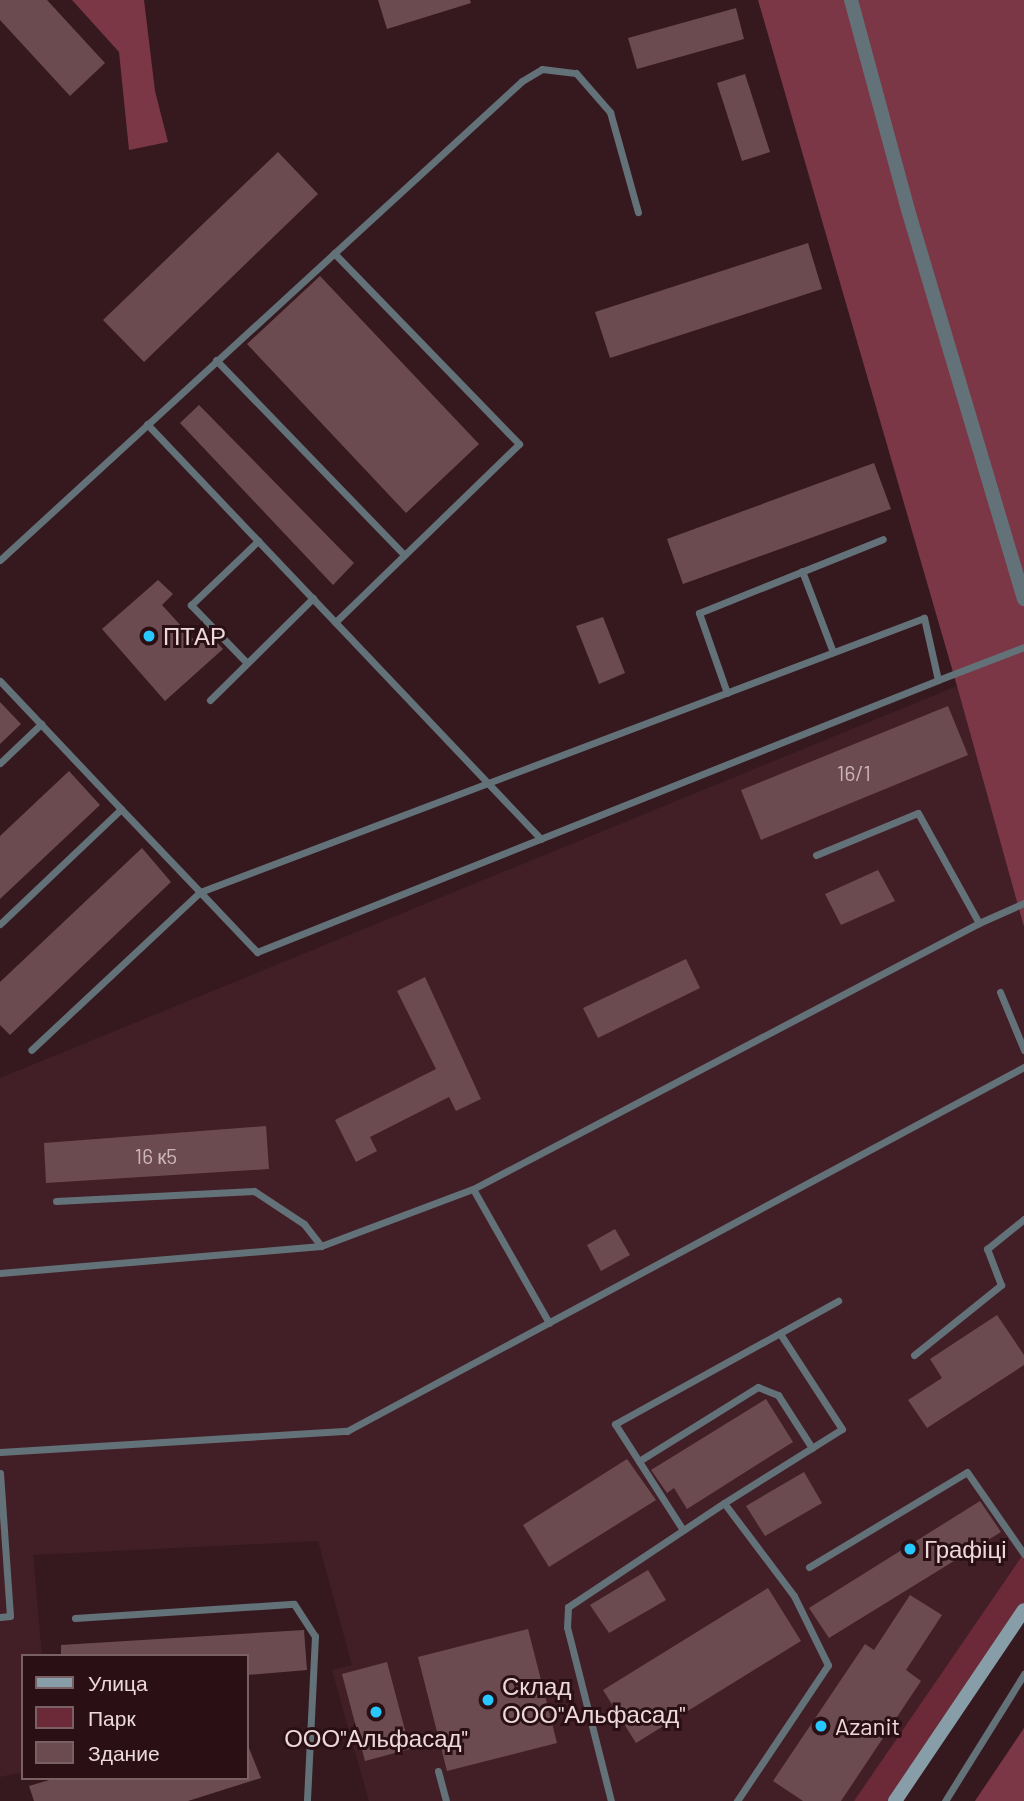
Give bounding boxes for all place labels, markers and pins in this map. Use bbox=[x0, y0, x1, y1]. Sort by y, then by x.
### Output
place label: ПТАР bbox=[163, 622, 226, 650]
marker: ПТАР bbox=[141, 628, 157, 644]
place label: Графіці bbox=[924, 1535, 1006, 1563]
marker: Графіці bbox=[902, 1541, 918, 1557]
place label: Склад ООО"Альфасад" bbox=[502, 1672, 686, 1728]
marker: Склад ООО"Альфасад" bbox=[480, 1692, 496, 1708]
marker: ООО"Альфасад" bbox=[368, 1704, 384, 1720]
place label: Azanit bbox=[835, 1712, 900, 1740]
marker: Azanit bbox=[813, 1718, 829, 1734]
place label: ООО"Альфасад" bbox=[284, 1724, 468, 1752]

